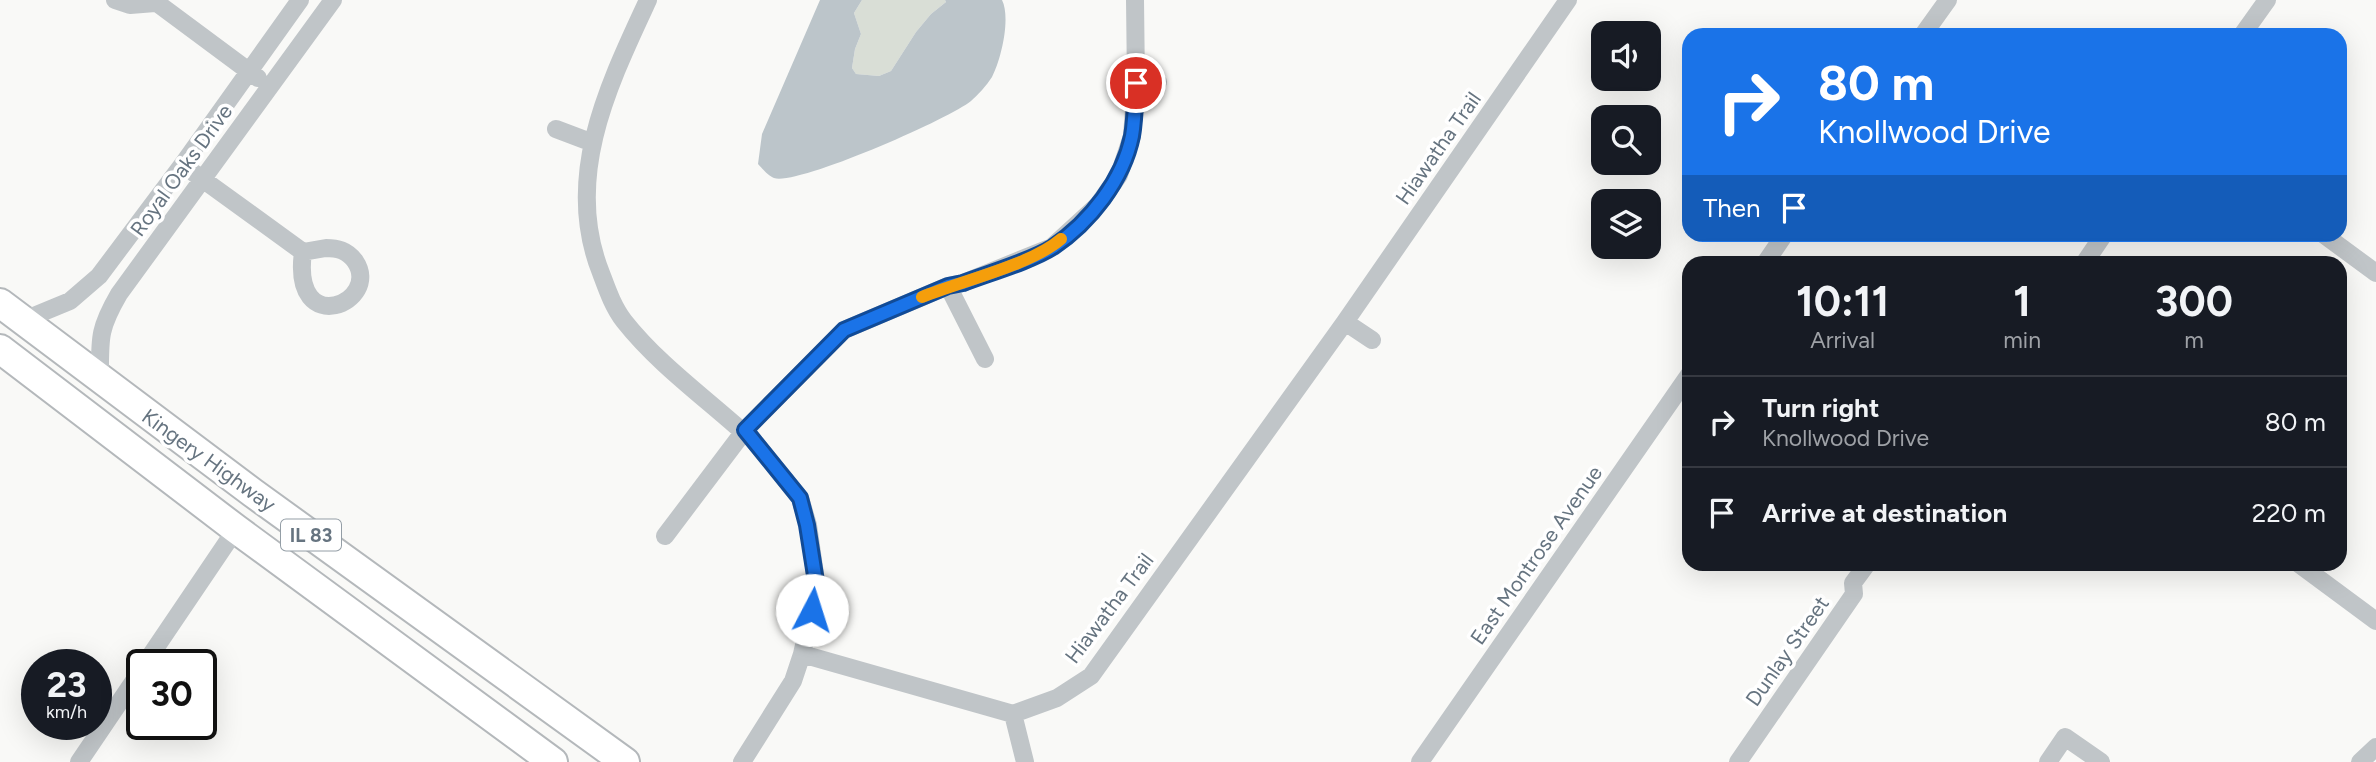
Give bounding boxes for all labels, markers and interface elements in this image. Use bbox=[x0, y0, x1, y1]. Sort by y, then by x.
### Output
map controls bbox=[1591, 21, 1661, 259]
button: sound bbox=[1591, 21, 1661, 91]
pin bbox=[1106, 53, 1166, 113]
text: 80 m bbox=[1818, 53, 1934, 112]
icon: right bbox=[1703, 56, 1794, 147]
icon: arrive bbox=[1117, 64, 1155, 102]
street label: Hiawatha Trail bbox=[1390, 87, 1486, 209]
street label: Royal Oaks Drive bbox=[125, 99, 237, 241]
button: search bbox=[1591, 105, 1661, 175]
text: Knollwood Drive bbox=[1818, 113, 2050, 151]
button: layers bbox=[1591, 189, 1661, 259]
icon: arrive bbox=[1775, 189, 1813, 227]
text: Then bbox=[1703, 192, 1761, 224]
text: 10:11 bbox=[1796, 276, 1889, 327]
text: 1 bbox=[2013, 276, 2031, 327]
text: 300 bbox=[2155, 276, 2233, 327]
text: Arrival bbox=[1810, 326, 1875, 354]
text: min bbox=[2003, 326, 2041, 354]
text: m bbox=[2184, 326, 2204, 354]
text: Turn right bbox=[1762, 392, 1879, 424]
street label: Kingery Highway bbox=[137, 403, 281, 517]
icon: right bbox=[1703, 403, 1741, 441]
text: 80 m bbox=[2265, 406, 2326, 438]
text: Knollwood Drive bbox=[1762, 424, 1929, 452]
street label: East Montrose Avenue bbox=[1465, 461, 1607, 649]
icon: arrive bbox=[1703, 494, 1741, 532]
text: Arrive at destination bbox=[1762, 497, 2007, 529]
text: 220 m bbox=[2252, 497, 2326, 529]
road number: IL 83 bbox=[281, 520, 341, 550]
street label: Hiawatha Trail bbox=[1059, 548, 1159, 668]
position arrow bbox=[775, 573, 849, 647]
street label: Dunlay Street bbox=[1740, 591, 1834, 711]
speed limit sign: 30 bbox=[126, 649, 217, 740]
text: 23 bbox=[47, 664, 86, 706]
text: km/h bbox=[46, 701, 87, 723]

